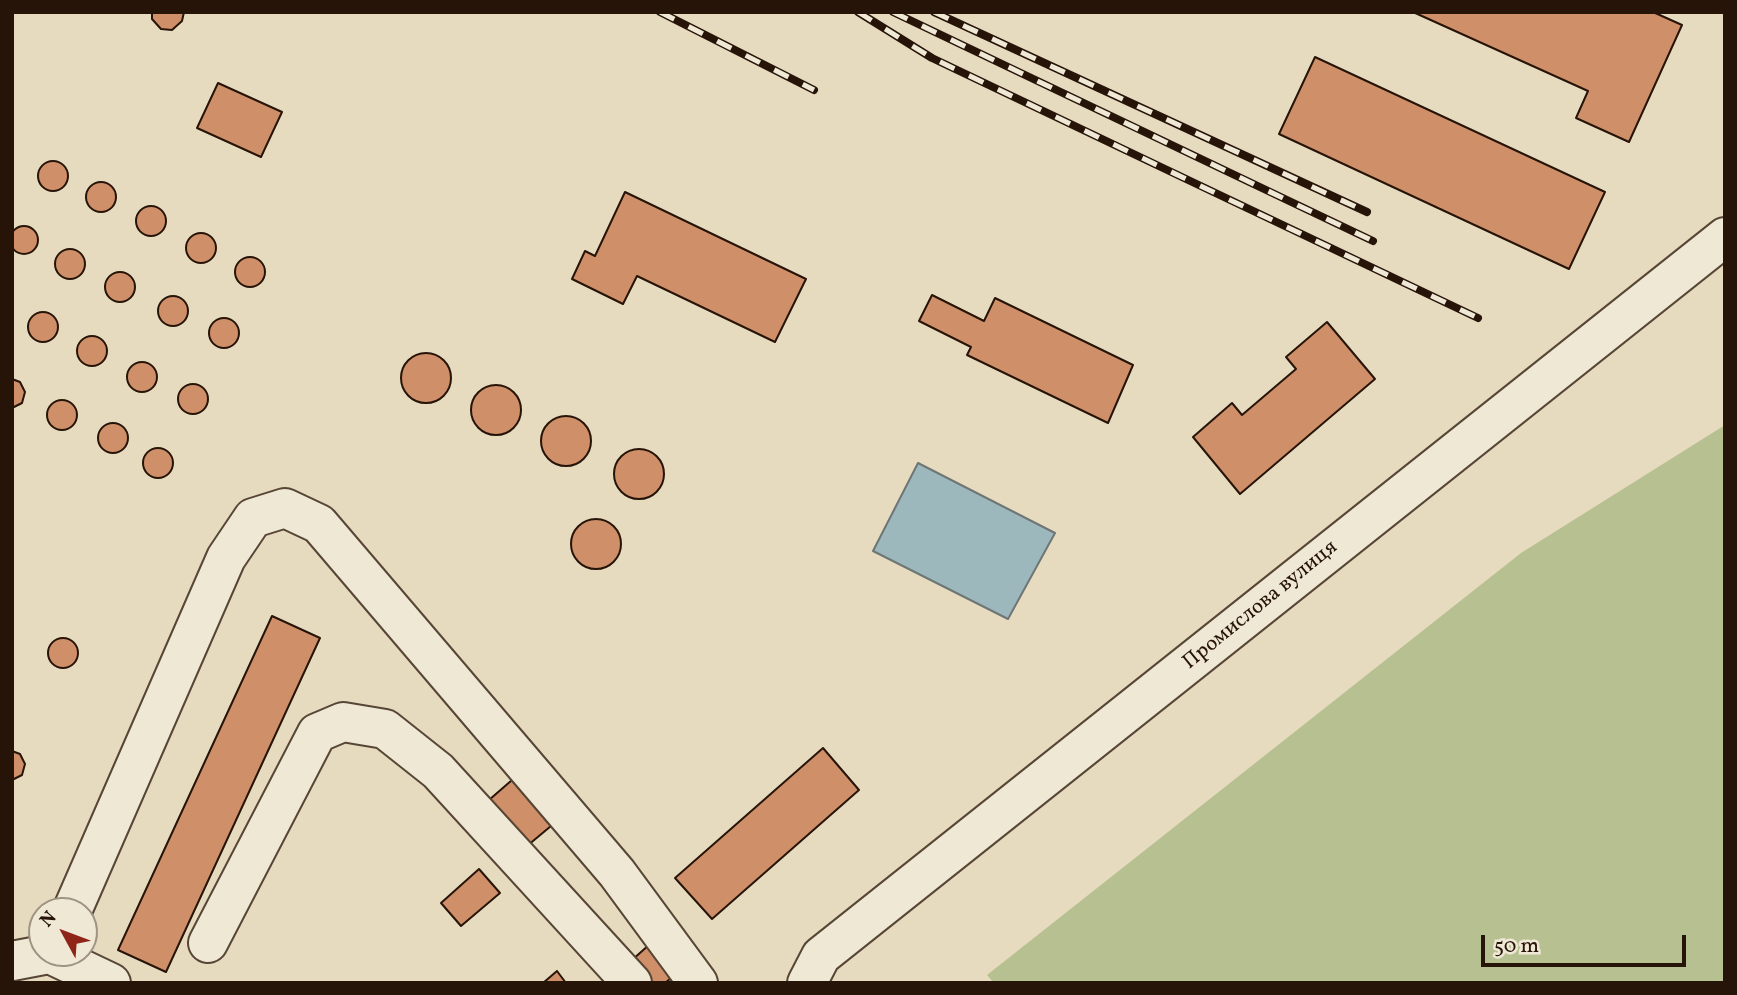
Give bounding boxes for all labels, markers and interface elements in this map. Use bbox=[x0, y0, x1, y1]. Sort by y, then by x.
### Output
street label: Промислова вулиця bbox=[1179, 536, 1343, 676]
north arrow bbox=[28, 897, 98, 967]
text: N bbox=[34, 906, 63, 933]
scale bar bbox=[1485, 922, 1690, 966]
text: 50 m bbox=[1494, 932, 1539, 961]

